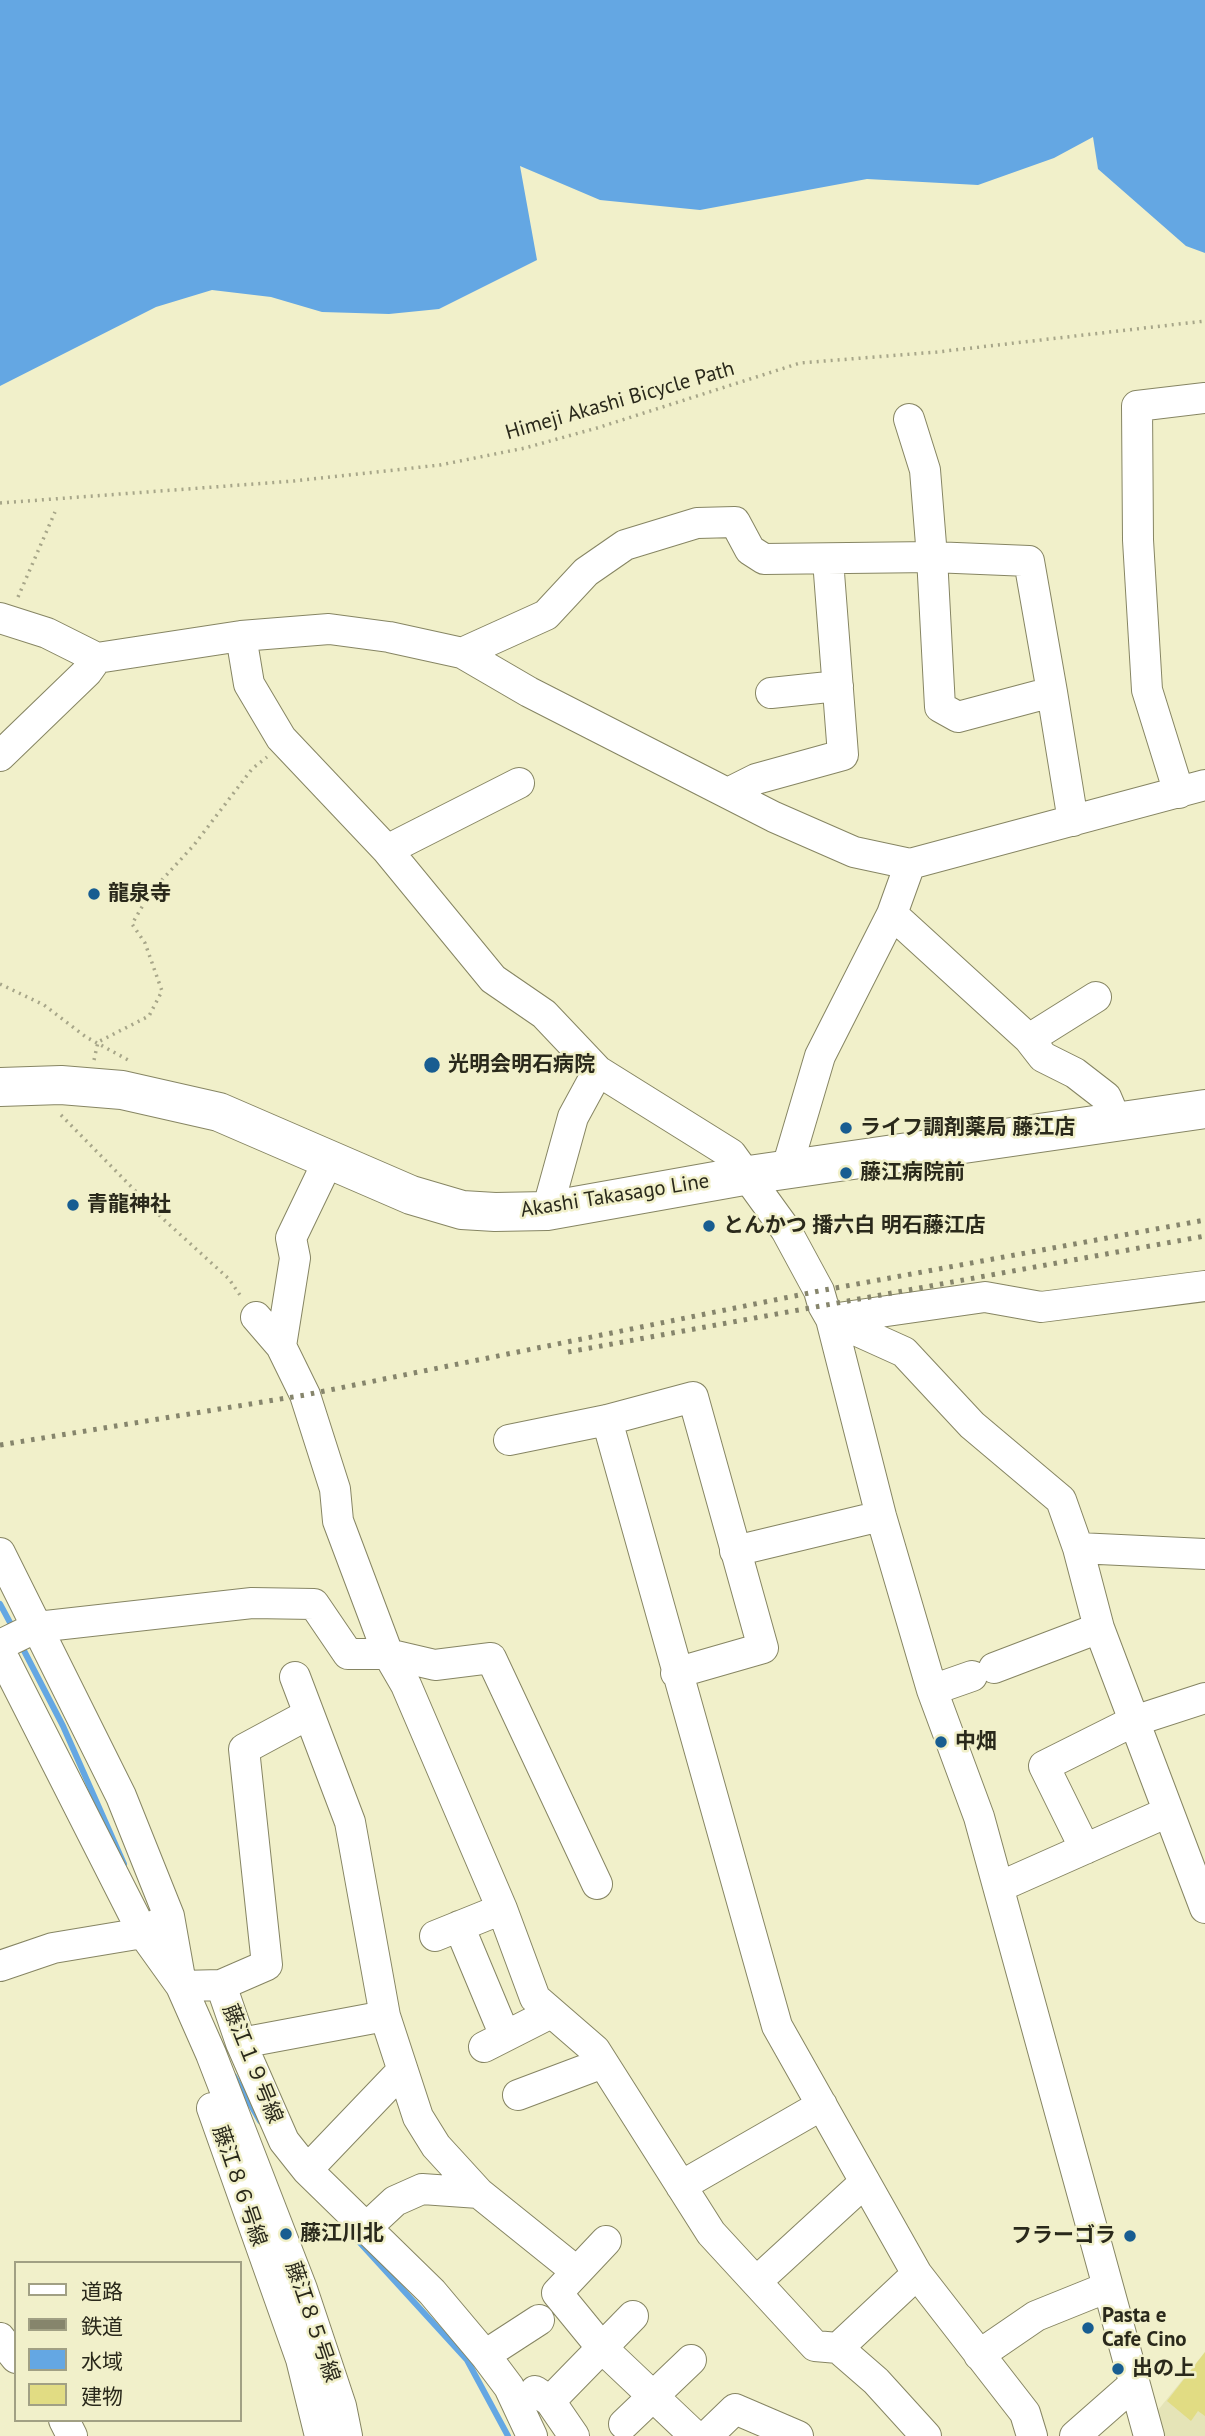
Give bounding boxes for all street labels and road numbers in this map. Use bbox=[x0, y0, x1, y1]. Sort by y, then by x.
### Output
street label: Himeji Akashi Bicycle Path bbox=[503, 356, 737, 446]
street label: Akashi Takasago Line bbox=[519, 1169, 711, 1223]
street label: 藤江１９号線 bbox=[217, 2001, 287, 2127]
street label: 藤江８６号線 bbox=[207, 2122, 271, 2250]
street label: 藤江８５号線 bbox=[280, 2258, 344, 2386]

